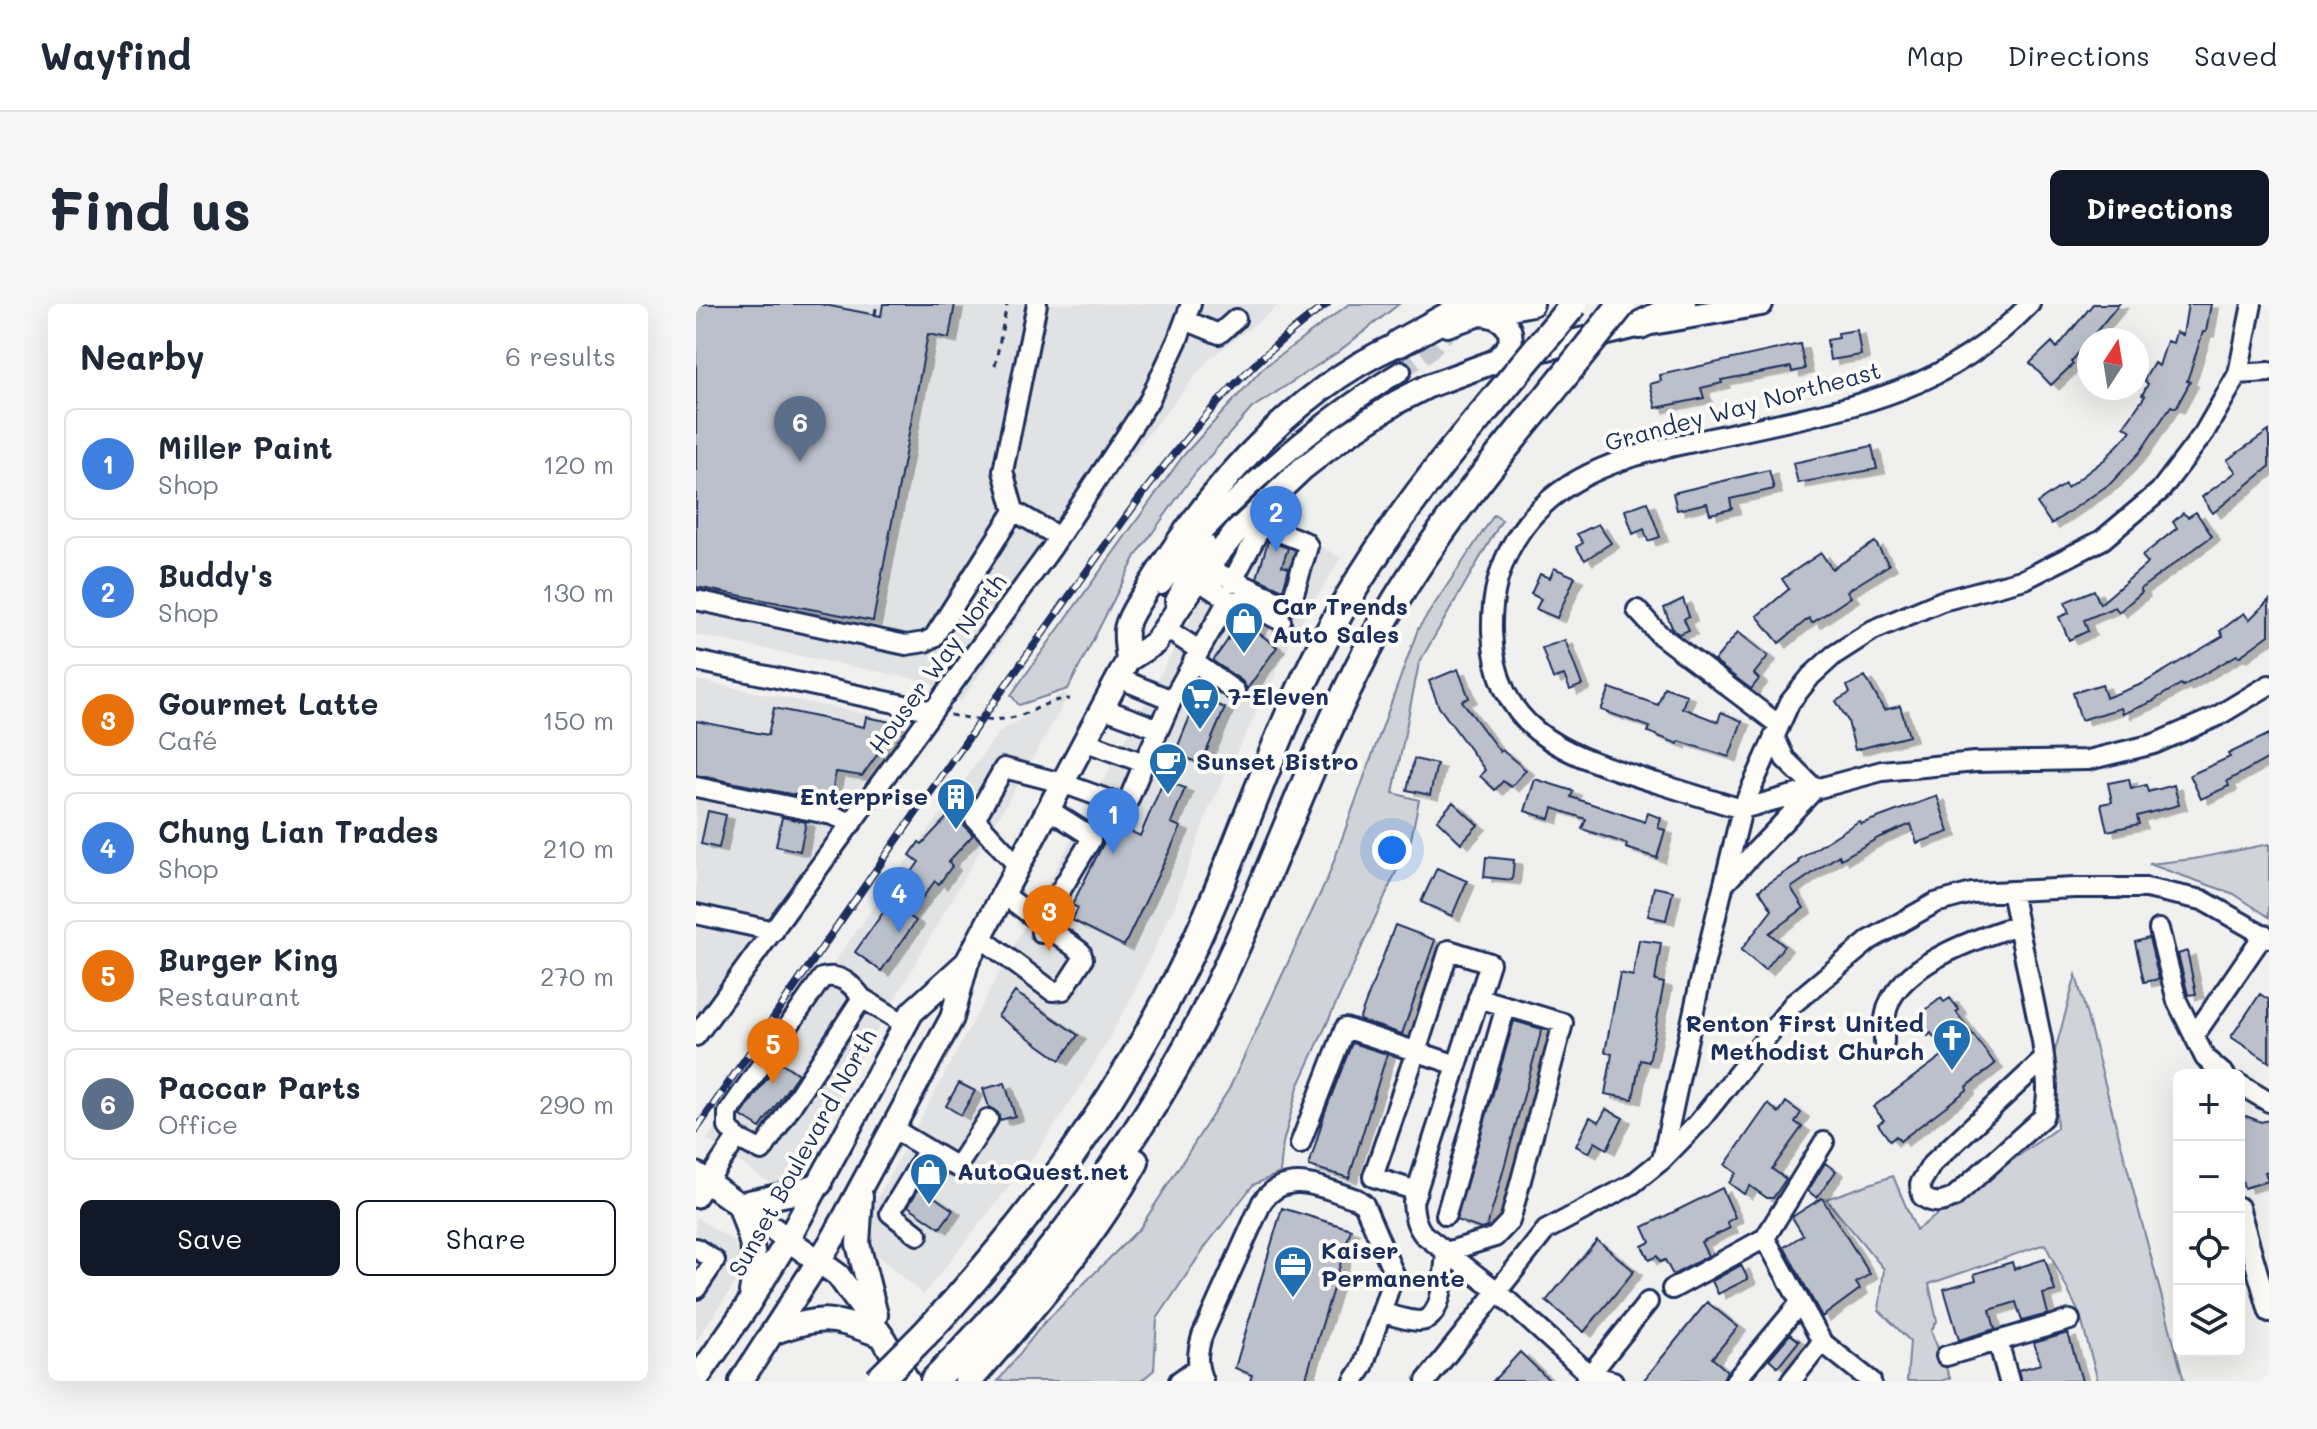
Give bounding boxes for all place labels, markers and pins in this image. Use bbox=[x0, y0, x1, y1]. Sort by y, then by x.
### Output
pin: 6 bbox=[774, 396, 826, 462]
pin: 2 bbox=[1250, 486, 1302, 552]
place label: Car Trends Auto Sales bbox=[1272, 590, 1408, 649]
shop icon: Car Trends Auto Sales bbox=[1223, 600, 1265, 655]
supermarket icon: 7-Eleven bbox=[1179, 676, 1221, 731]
place label: 7-Eleven bbox=[1228, 680, 1329, 711]
cafe icon: Sunset Bistro bbox=[1147, 741, 1189, 796]
place label: Sunset Bistro bbox=[1196, 745, 1358, 776]
building icon: Enterprise bbox=[935, 776, 977, 831]
place label: Enterprise bbox=[799, 780, 928, 811]
pin: 1 bbox=[1087, 788, 1139, 854]
pin: 4 bbox=[873, 867, 925, 933]
pin: 3 bbox=[1023, 885, 1075, 951]
place label: Renton First United Methodist Church bbox=[1685, 1007, 1924, 1066]
church icon: Renton First United Methodist Church bbox=[1931, 1017, 1973, 1072]
pin: 5 bbox=[747, 1018, 799, 1084]
shop icon: AutoQuest.net bbox=[908, 1151, 950, 1206]
place label: AutoQuest.net bbox=[957, 1155, 1129, 1186]
place label: Kaiser Permanente bbox=[1321, 1234, 1465, 1293]
office icon: Kaiser Permanente bbox=[1272, 1244, 1314, 1299]

